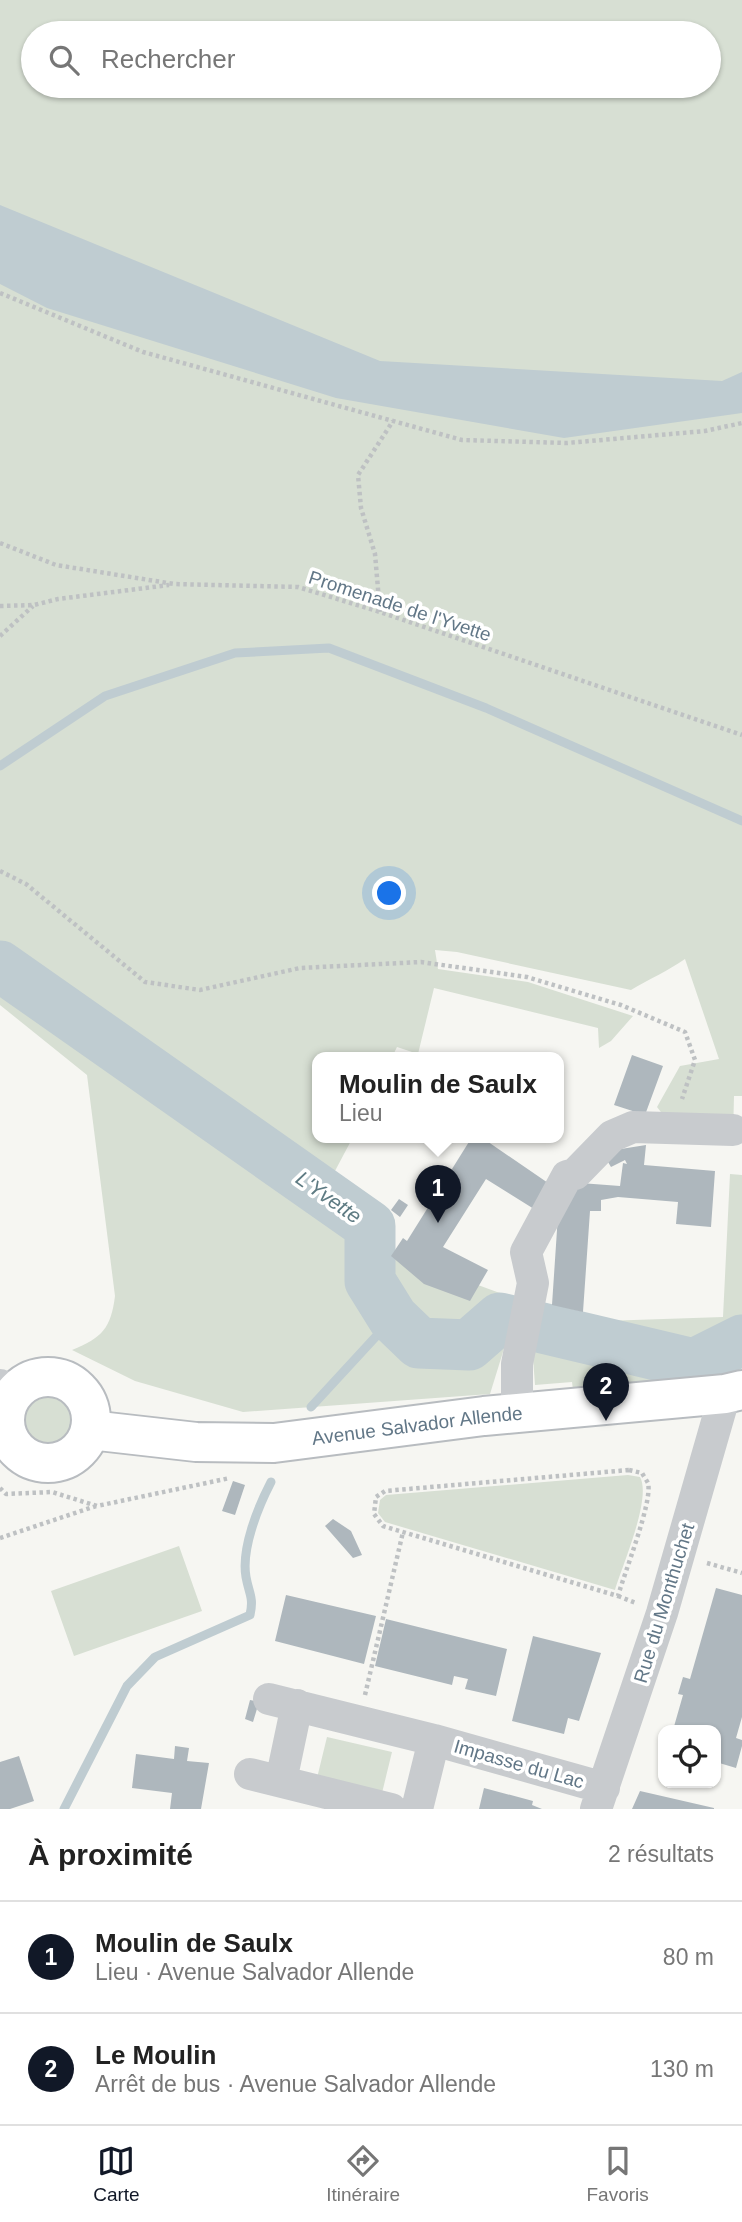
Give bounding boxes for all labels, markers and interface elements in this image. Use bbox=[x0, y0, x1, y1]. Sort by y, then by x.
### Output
search box bbox=[21, 21, 721, 98]
icon: search bbox=[45, 41, 83, 79]
text: Rechercher bbox=[101, 44, 235, 74]
street label: Promenade de l'Yvette bbox=[306, 567, 494, 645]
your location bbox=[372, 876, 406, 910]
popup bbox=[312, 1052, 564, 1143]
text: Moulin de Saulx bbox=[339, 1069, 537, 1099]
text: Lieu bbox=[339, 1100, 383, 1126]
pin: 1 bbox=[415, 1165, 461, 1223]
water label: L'Yvette bbox=[292, 1166, 366, 1228]
pin: 2 bbox=[583, 1363, 629, 1421]
street label: Avenue Salvador Allende bbox=[311, 1402, 523, 1449]
street label: Rue du Monthuchet bbox=[630, 1520, 698, 1685]
map controls bbox=[658, 1725, 721, 1788]
button: locate bbox=[658, 1725, 721, 1788]
street label: Impasse du Lac bbox=[452, 1735, 586, 1793]
text: À proximité bbox=[28, 1838, 193, 1871]
text: 2 résultats bbox=[608, 1841, 714, 1867]
text: Moulin de Saulx bbox=[95, 1928, 293, 1958]
text: 1 bbox=[45, 1944, 57, 1970]
text: 80 m bbox=[663, 1944, 714, 1970]
text: Lieu · Avenue Salvador Allende bbox=[95, 1959, 414, 1985]
text: Le Moulin bbox=[95, 2040, 216, 2070]
text: 2 bbox=[45, 2056, 57, 2082]
text: 130 m bbox=[650, 2056, 714, 2082]
text: Arrêt de bus · Avenue Salvador Allende bbox=[95, 2071, 496, 2097]
tab: Carte bbox=[93, 2142, 140, 2206]
tab: Itinéraire bbox=[326, 2142, 400, 2206]
tab: Favoris bbox=[586, 2142, 649, 2206]

